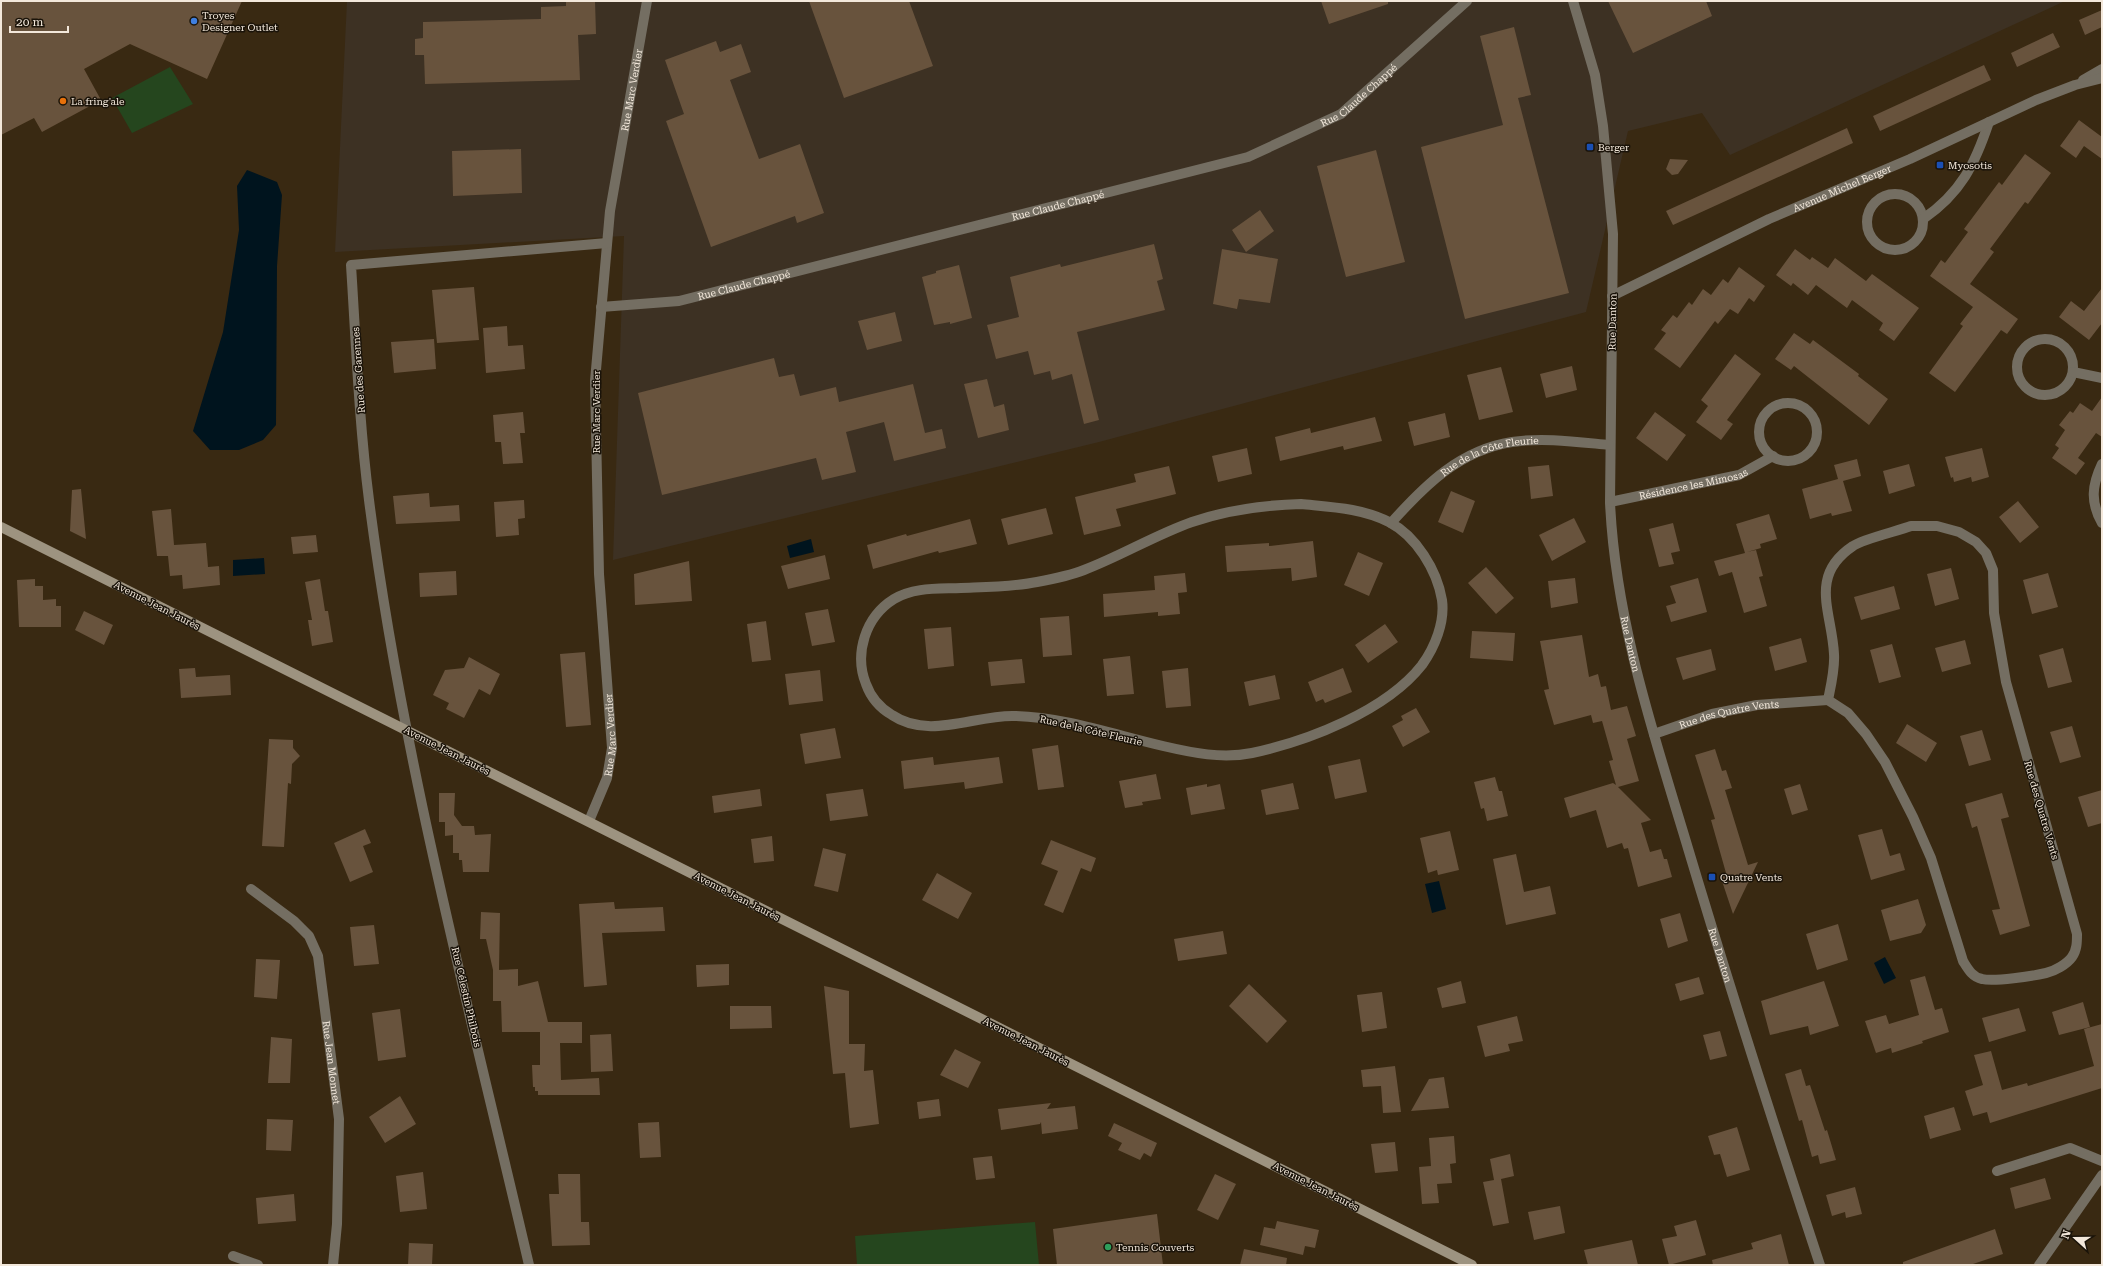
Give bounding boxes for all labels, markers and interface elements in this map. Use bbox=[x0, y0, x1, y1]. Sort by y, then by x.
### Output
scale bar bbox=[10, 8, 68, 34]
place label: Troyes Designer Outlet bbox=[202, 10, 278, 33]
text: 20 m bbox=[16, 15, 43, 29]
marker: Troyes Designer Outlet bbox=[189, 16, 199, 26]
street label: Rue Marc Verdier bbox=[619, 48, 644, 132]
street label: Rue Claude Chappé bbox=[1319, 61, 1400, 129]
marker: La fring'ale bbox=[58, 96, 68, 106]
place label: La fring'ale bbox=[71, 96, 125, 107]
marker: Berger bbox=[1585, 142, 1595, 152]
place label: Berger bbox=[1598, 142, 1629, 153]
marker: Myosotis bbox=[1935, 160, 1945, 170]
place label: Myosotis bbox=[1948, 160, 1992, 171]
street label: Avenue Michel Berger bbox=[1791, 163, 1893, 214]
street label: Rue Claude Chappé bbox=[1011, 189, 1106, 223]
street label: Rue Claude Chappé bbox=[696, 268, 792, 302]
street label: Rue Danton bbox=[1607, 293, 1619, 351]
street label: Rue des Garennes bbox=[350, 326, 367, 413]
street label: Rue Marc Verdier bbox=[591, 370, 602, 454]
street label: Rue de la Côte Fleurie bbox=[1438, 435, 1539, 479]
street label: Résidence les Mimosas bbox=[1638, 466, 1750, 502]
street label: Avenue Jean Jaurès bbox=[112, 579, 202, 632]
street label: Rue Danton bbox=[1618, 615, 1642, 674]
street label: Rue Marc Verdier bbox=[602, 693, 618, 777]
street label: Rue des Quatre Vents bbox=[1678, 698, 1780, 731]
street label: Rue de la Côte Fleurie bbox=[1038, 713, 1144, 748]
street label: Avenue Jean Jaurès bbox=[402, 724, 492, 777]
street label: Rue des Quatre Vents bbox=[2022, 759, 2061, 861]
street label: Avenue Jean Jaurès bbox=[692, 870, 782, 923]
marker: Quatre Vents bbox=[1707, 872, 1717, 882]
place label: Quatre Vents bbox=[1720, 872, 1782, 883]
street label: Rue Danton bbox=[1706, 927, 1734, 985]
street label: Rue Célestin Philbois bbox=[450, 946, 483, 1049]
street label: Avenue Jean Jaurès bbox=[981, 1015, 1071, 1068]
street label: Rue Jean Monnet bbox=[320, 1020, 342, 1105]
street label: Avenue Jean Jaurès bbox=[1271, 1160, 1361, 1213]
north arrow bbox=[2055, 1218, 2095, 1258]
text: N bbox=[2059, 1228, 2074, 1241]
marker: Tennis Couverts bbox=[1103, 1242, 1113, 1252]
place label: Tennis Couverts bbox=[1116, 1242, 1195, 1253]

